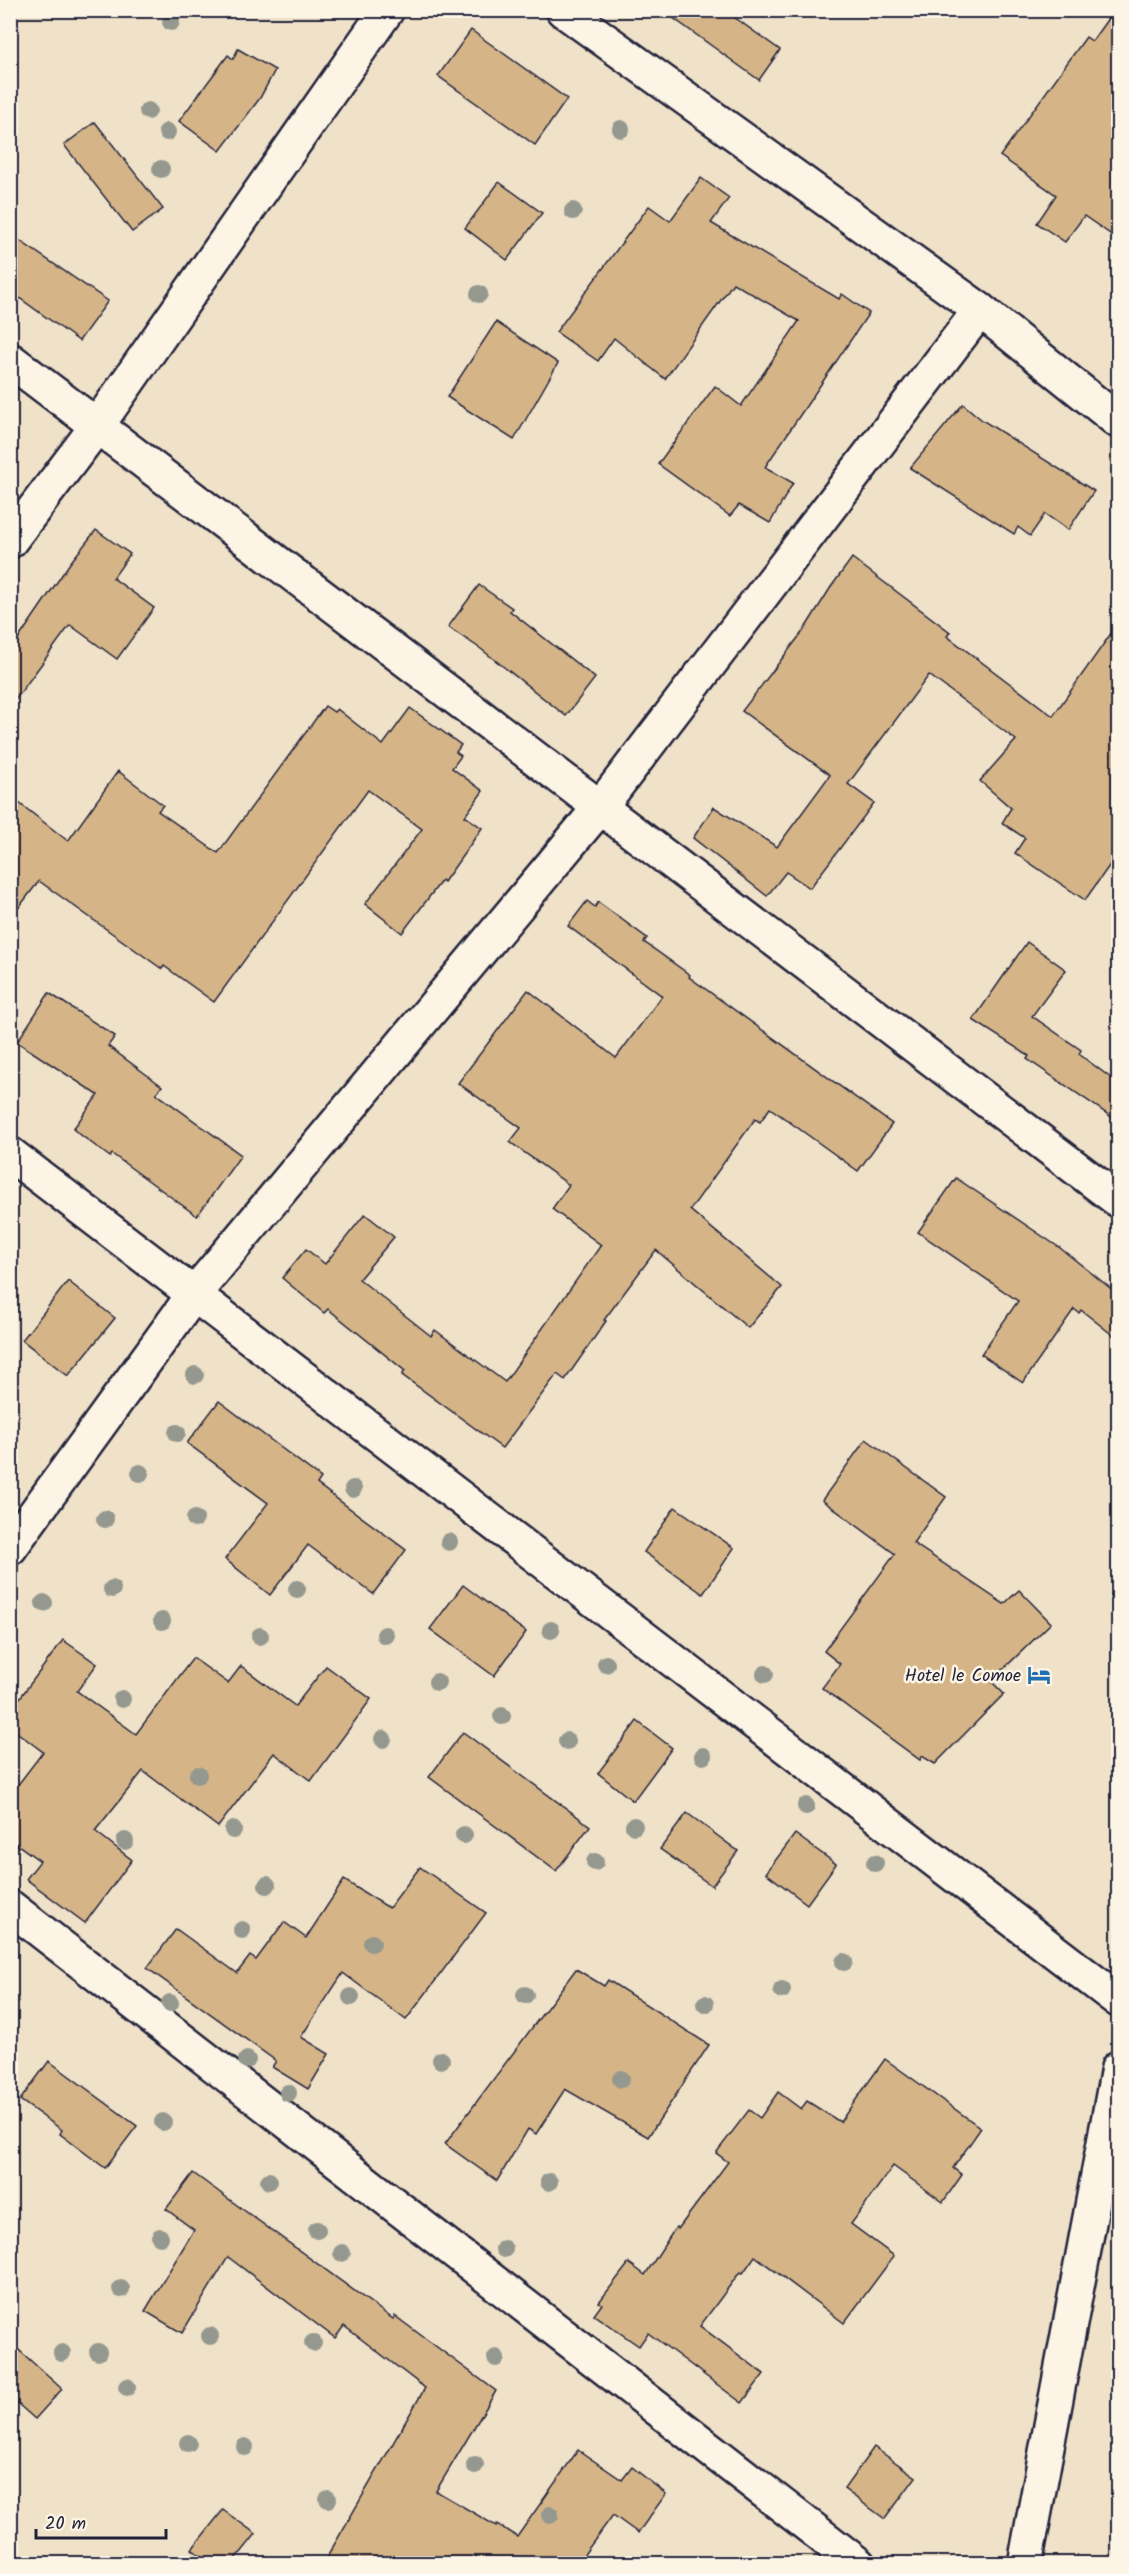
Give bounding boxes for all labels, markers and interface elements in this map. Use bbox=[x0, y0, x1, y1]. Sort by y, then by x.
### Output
place label: Hotel le Comoe bbox=[905, 1662, 1021, 1691]
hotel icon: Hotel le Comoe bbox=[1026, 1662, 1052, 1688]
scale bar bbox=[36, 2502, 166, 2540]
text: 20 m bbox=[45, 2510, 86, 2539]

